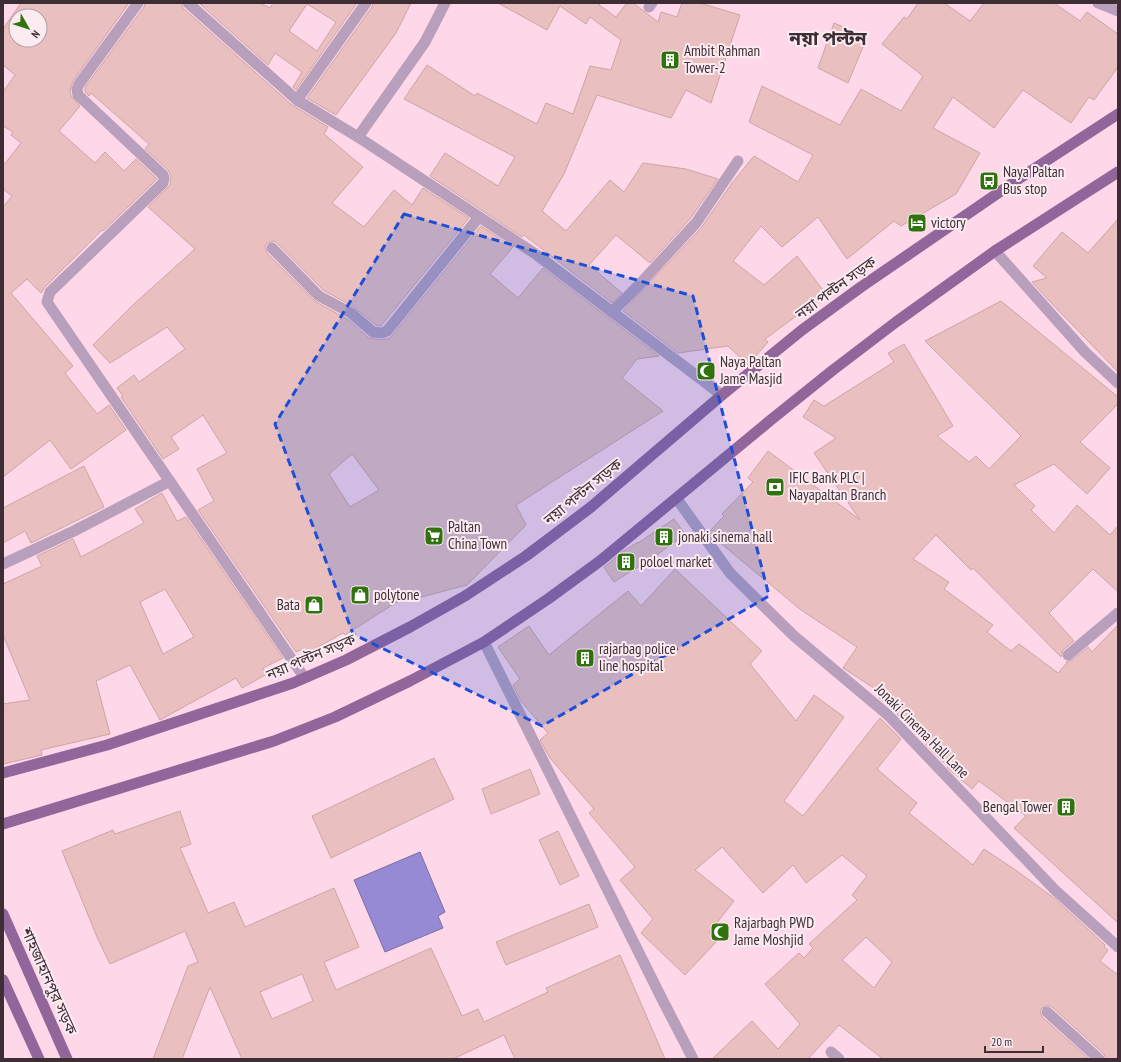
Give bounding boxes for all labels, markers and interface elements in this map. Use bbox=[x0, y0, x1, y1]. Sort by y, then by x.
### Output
north arrow bbox=[8, 8, 48, 48]
district label: নয়া পল্টন bbox=[788, 26, 868, 50]
text: N bbox=[28, 28, 43, 41]
place label: Ambit Rahman Tower-2 bbox=[684, 41, 760, 77]
building icon: Ambit Rahman Tower-2 bbox=[659, 49, 681, 71]
place label: Naya Paltan Bus stop bbox=[1003, 162, 1064, 198]
bus stop icon: Naya Paltan Bus stop bbox=[978, 170, 1000, 192]
hotel icon: victory bbox=[906, 212, 928, 234]
place label: victory bbox=[931, 213, 966, 232]
street label: নয়া পল্টন সড়ক bbox=[791, 252, 880, 324]
place label: Naya Paltan Jame Masjid bbox=[719, 352, 782, 388]
mosque icon: Naya Paltan Jame Masjid bbox=[695, 360, 717, 382]
street label: নয়া পল্টন সড়ক bbox=[539, 454, 626, 529]
place label: IFIC Bank PLC | Nayapaltan Branch bbox=[789, 468, 886, 504]
bank icon: IFIC Bank PLC | Nayapaltan Branch bbox=[764, 476, 786, 498]
place label: Paltan China Town bbox=[448, 517, 507, 553]
supermarket icon: Paltan China Town bbox=[423, 525, 445, 547]
building icon: jonaki sinema hall bbox=[653, 526, 675, 548]
place label: jonaki sinema hall bbox=[678, 527, 773, 546]
building icon: poloel market bbox=[615, 551, 637, 573]
place label: poloel market bbox=[640, 552, 712, 571]
shop icon: polytone bbox=[349, 584, 371, 606]
place label: polytone bbox=[374, 585, 419, 604]
shop icon: Bata bbox=[303, 594, 325, 616]
place label: Bata bbox=[277, 595, 300, 614]
street label: নয়া পল্টন সড়ক bbox=[262, 629, 359, 684]
place label: rajarbag police line hospital bbox=[599, 639, 676, 675]
building icon: rajarbag police line hospital bbox=[574, 647, 596, 669]
street label: Jonaki Cinema Hall Lane bbox=[870, 679, 974, 782]
building icon: Bengal Tower bbox=[1055, 796, 1077, 818]
place label: Bengal Tower bbox=[983, 797, 1053, 816]
place label: Rajarbagh PWD Jame Moshjid bbox=[733, 913, 814, 949]
mosque icon: Rajarbagh PWD Jame Moshjid bbox=[709, 921, 731, 943]
street label: শাহজাহানপুর সড়ক bbox=[17, 923, 82, 1038]
scale bar bbox=[985, 1028, 1043, 1054]
text: 20 m bbox=[991, 1034, 1012, 1049]

